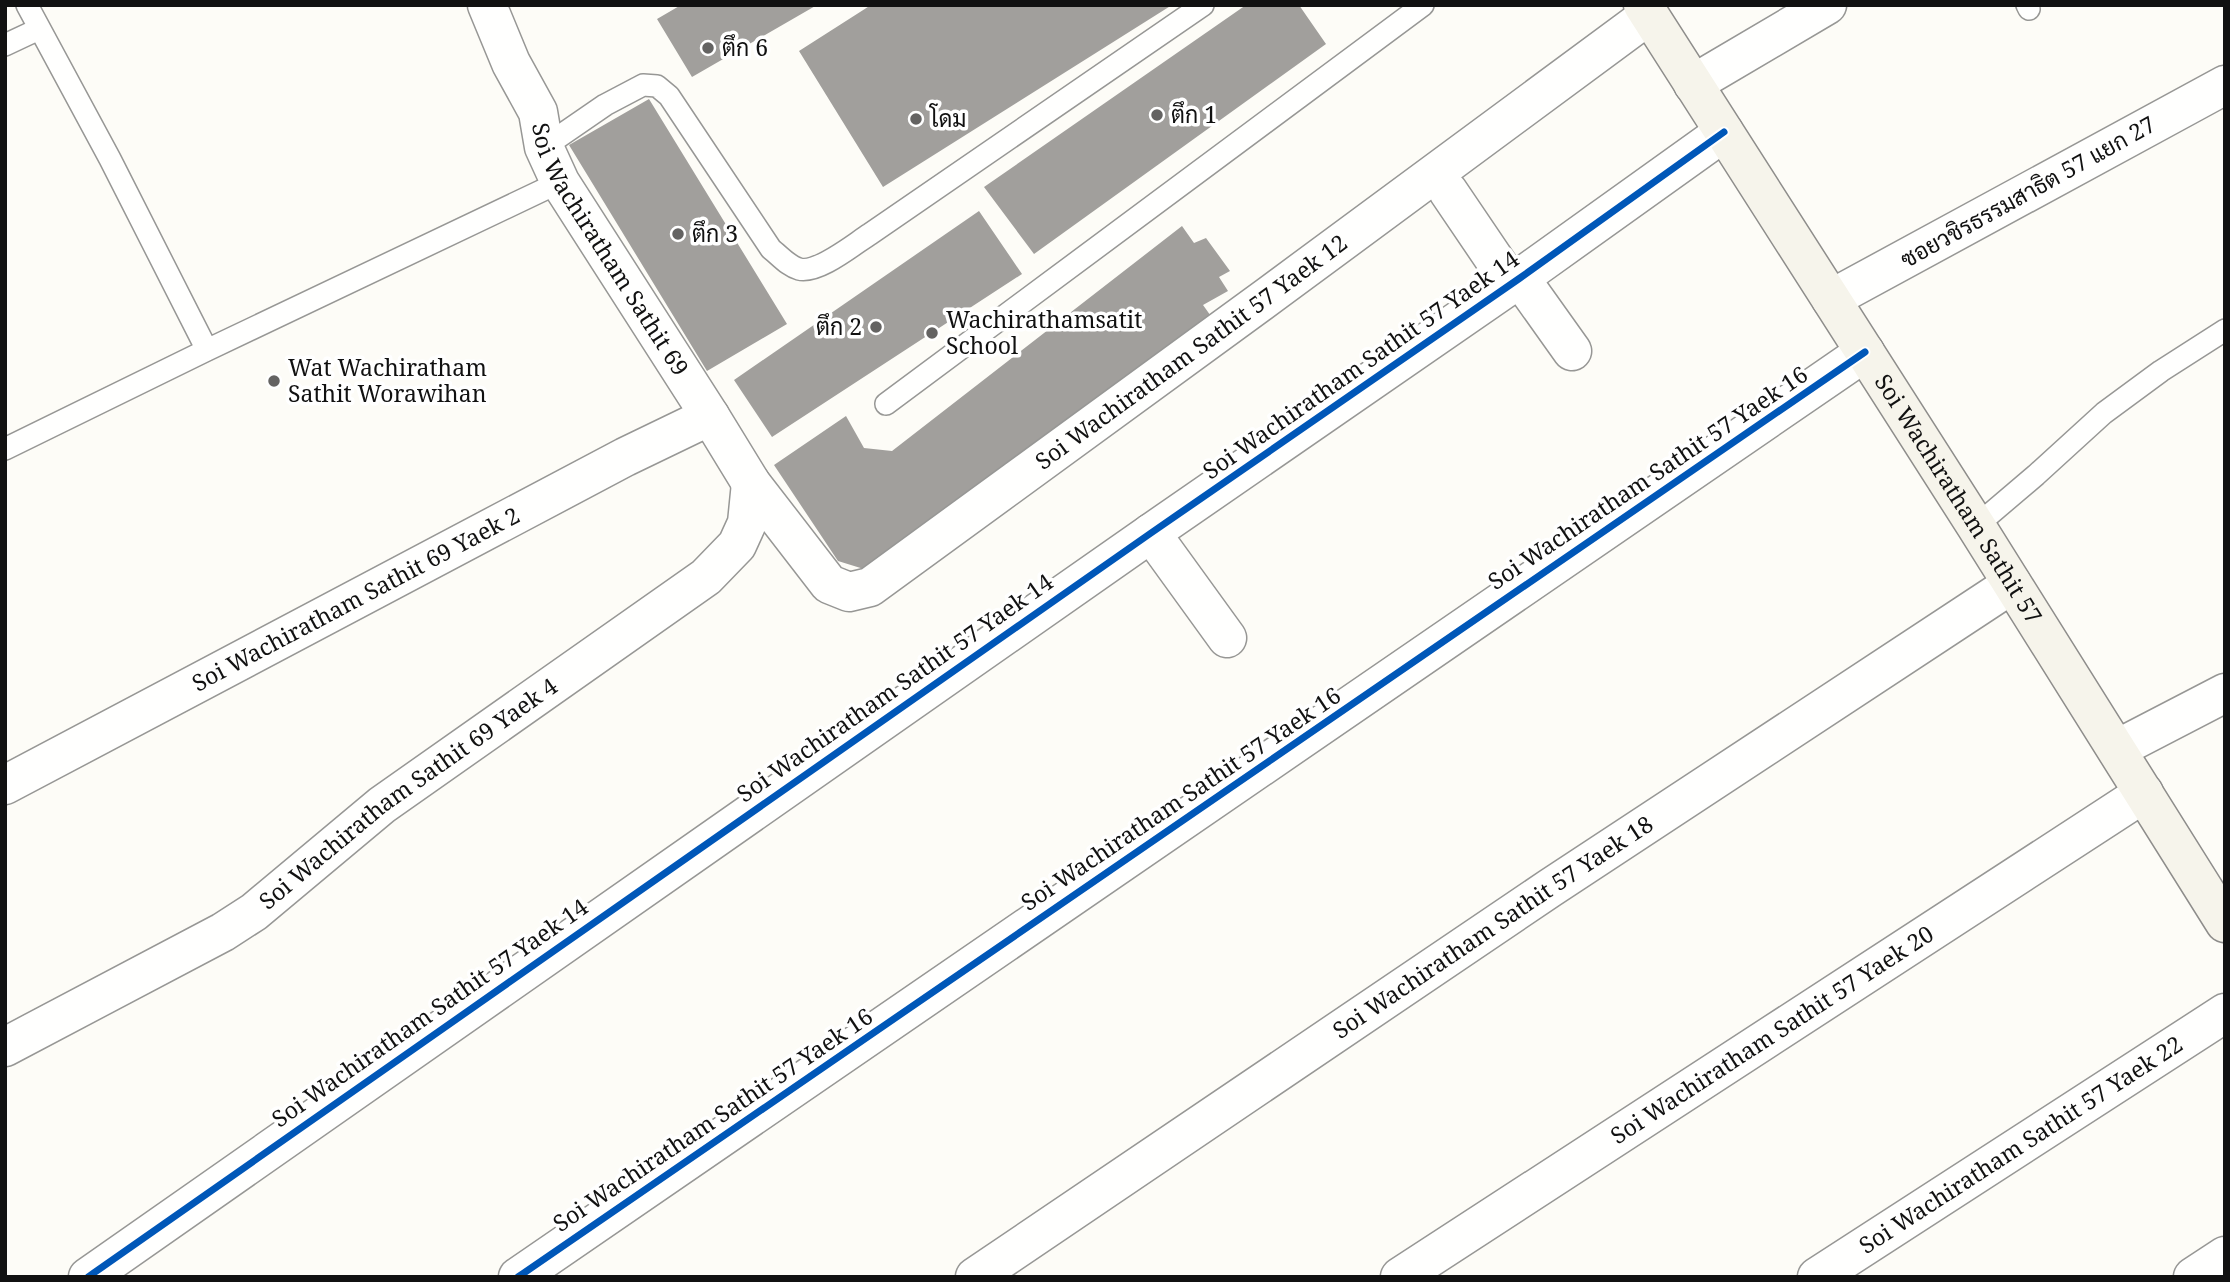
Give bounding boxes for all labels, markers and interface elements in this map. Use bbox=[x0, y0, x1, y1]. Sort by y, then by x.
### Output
place label: ตึก 6 bbox=[722, 31, 768, 63]
marker: ตึก 6 bbox=[700, 40, 716, 56]
place label: ตึก 1 bbox=[1171, 98, 1217, 130]
place label: โดม bbox=[928, 102, 966, 134]
marker: ตึก 1 bbox=[1149, 107, 1165, 123]
street label: ซอยวชิรธรรมสาธิต 57 แยก 27 bbox=[1894, 108, 2161, 275]
marker: โดม bbox=[908, 111, 924, 127]
street label: Soi Wachiratham Sathit 69 bbox=[525, 120, 697, 381]
place label: ตึก 3 bbox=[692, 217, 738, 249]
marker: ตึก 3 bbox=[670, 226, 686, 242]
street label: Soi Wachiratham Sathit 57 Yaek 12 bbox=[1028, 226, 1353, 476]
street label: Soi Wachiratham Sathit 57 Yaek 14 bbox=[1196, 242, 1525, 486]
place label: Wachirathamsatit School bbox=[946, 303, 1142, 361]
place label: ตึก 2 bbox=[816, 310, 862, 342]
marker: ตึก 2 bbox=[868, 319, 884, 335]
marker: Wachirathamsatit School bbox=[924, 325, 940, 341]
place label: Wat Wachiratham Sathit Worawihan bbox=[288, 351, 487, 409]
street label: Soi Wachiratham Sathit 57 Yaek 16 bbox=[1481, 358, 1814, 596]
street label: Soi Wachiratham Sathit 57 bbox=[1868, 367, 2050, 629]
marker: Wat Wachiratham Sathit Worawihan bbox=[266, 373, 282, 389]
street label: Soi Wachiratham Sathit 69 Yaek 2 bbox=[186, 499, 525, 698]
street label: Soi Wachiratham Sathit 57 Yaek 14 bbox=[730, 565, 1059, 809]
street label: Soi Wachiratham Sathit 69 Yaek 4 bbox=[252, 670, 563, 916]
street label: Soi Wachiratham Sathit 57 Yaek 16 bbox=[1014, 679, 1347, 917]
street label: Soi Wachiratham Sathit 57 Yaek 18 bbox=[1326, 808, 1659, 1046]
street label: Soi Wachiratham Sathit 57 Yaek 14 bbox=[265, 890, 594, 1134]
street label: Soi Wachiratham Sathit 57 Yaek 20 bbox=[1604, 917, 1939, 1151]
street label: Soi Wachiratham Sathit 57 Yaek 16 bbox=[546, 1000, 879, 1238]
street label: Soi Wachiratham Sathit 57 Yaek 22 bbox=[1852, 1028, 2188, 1261]

